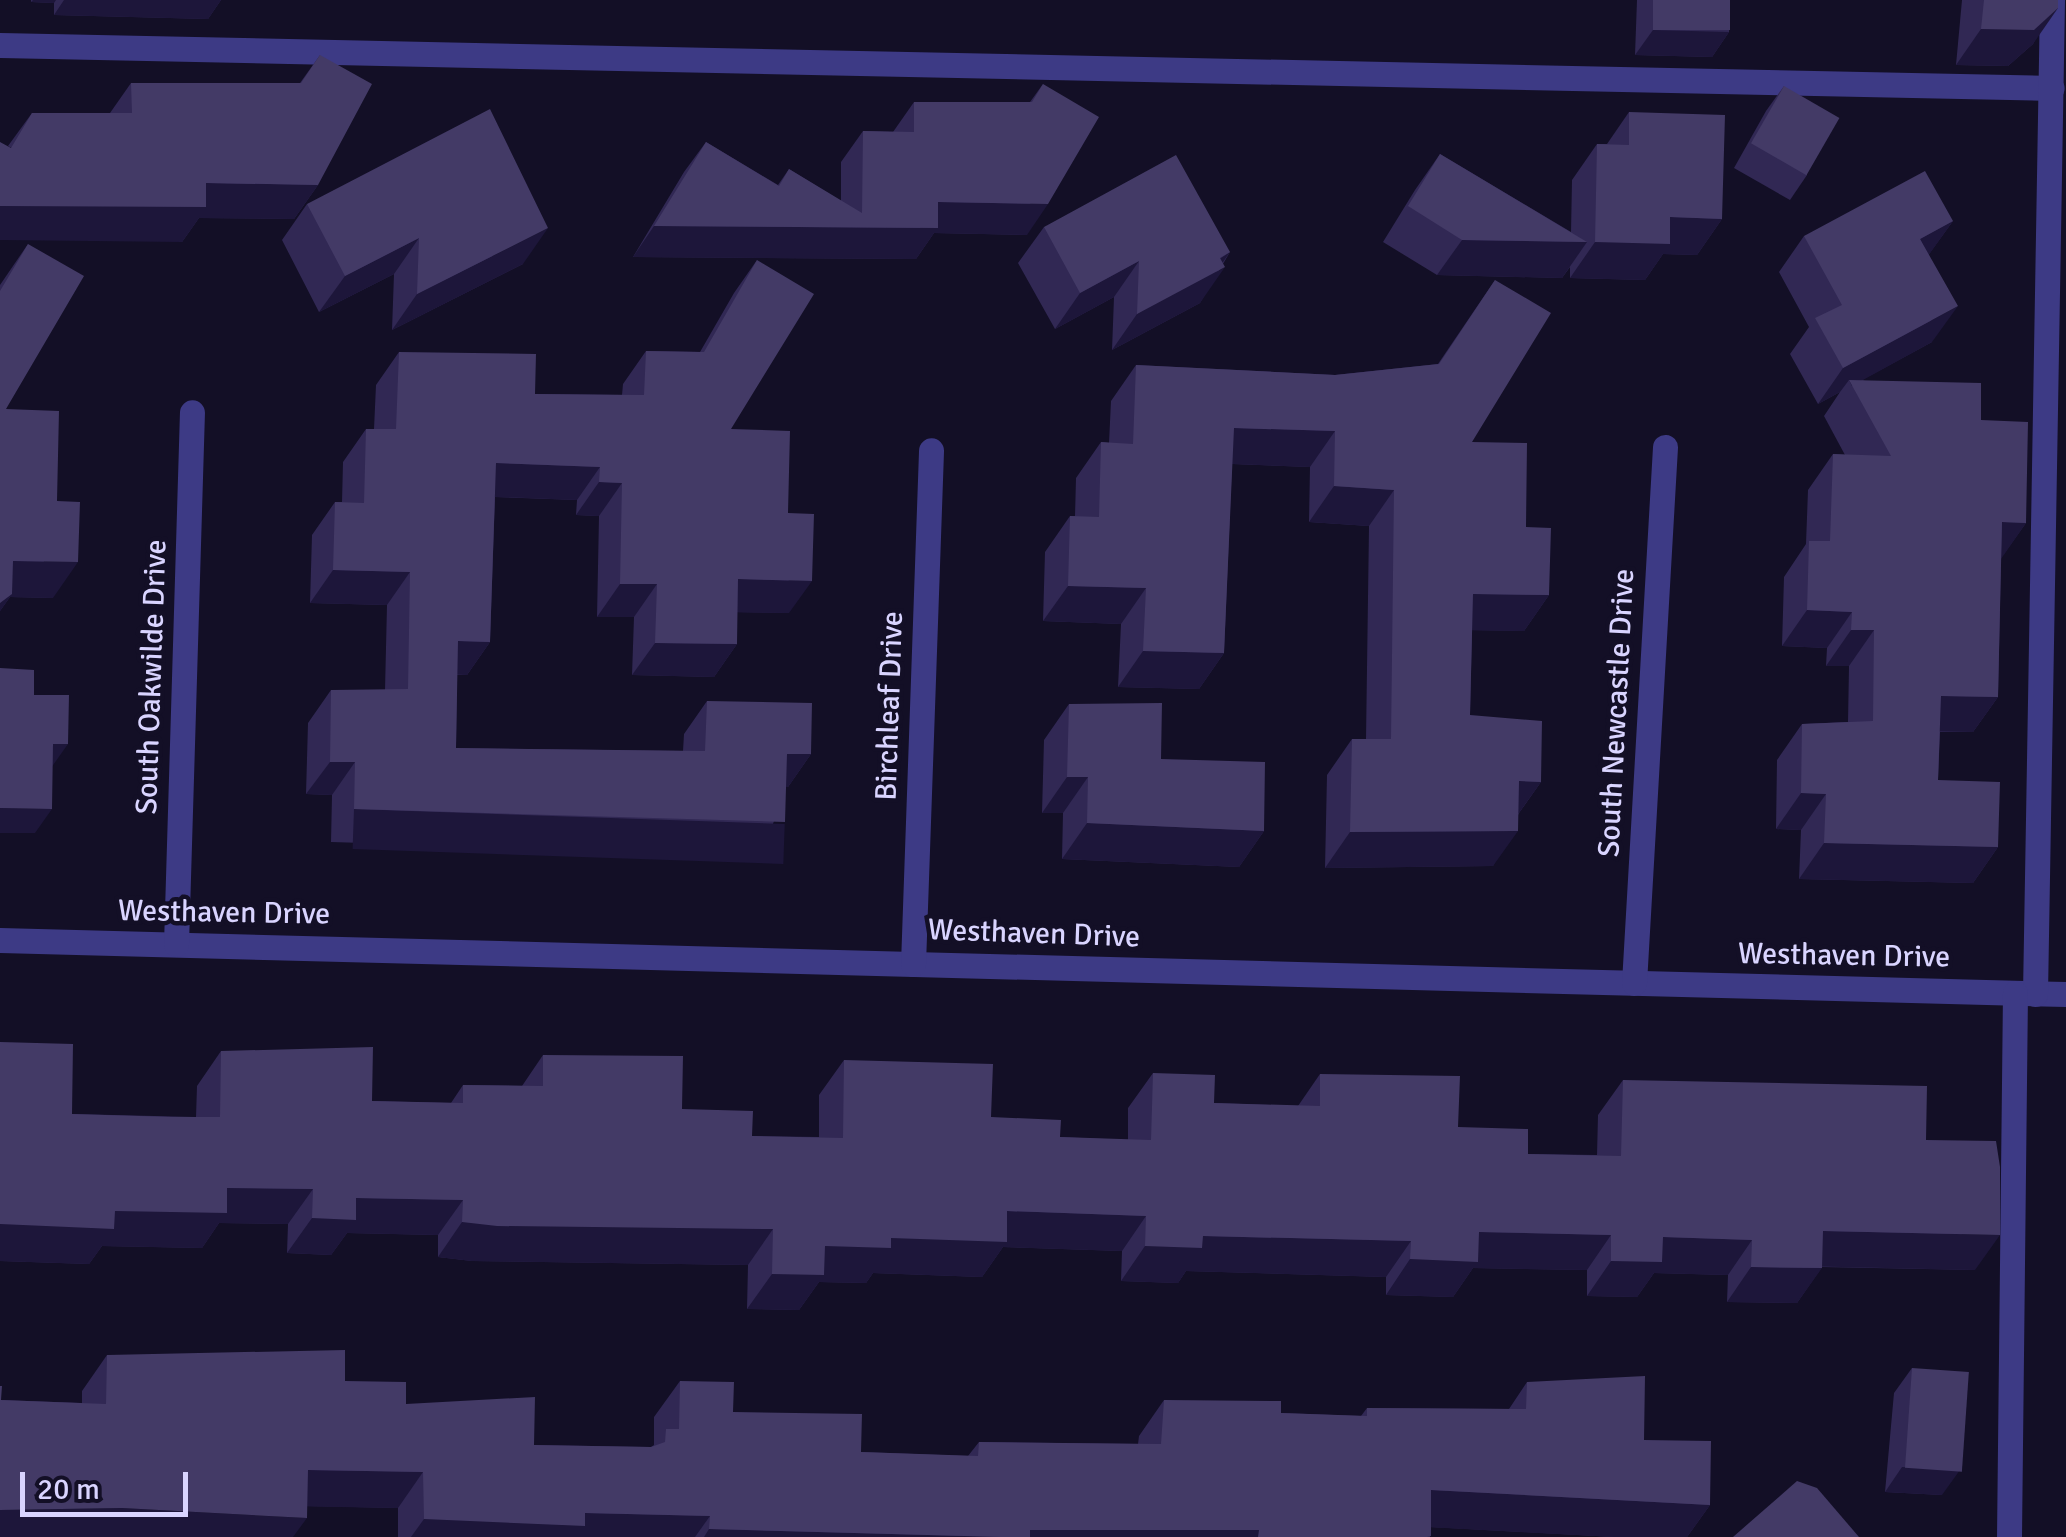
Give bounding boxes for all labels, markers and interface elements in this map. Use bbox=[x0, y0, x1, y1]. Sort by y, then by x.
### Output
street label: South Oakwilde Drive bbox=[129, 539, 175, 815]
street label: South Newcastle Drive bbox=[1591, 568, 1643, 858]
street label: Birchleaf Drive bbox=[869, 611, 911, 801]
street label: Westhaven Drive bbox=[118, 893, 330, 933]
street label: Westhaven Drive bbox=[927, 912, 1141, 956]
street label: Westhaven Drive bbox=[1738, 936, 1950, 976]
scale bar bbox=[25, 1452, 192, 1514]
text: 20 m bbox=[37, 1471, 100, 1508]

